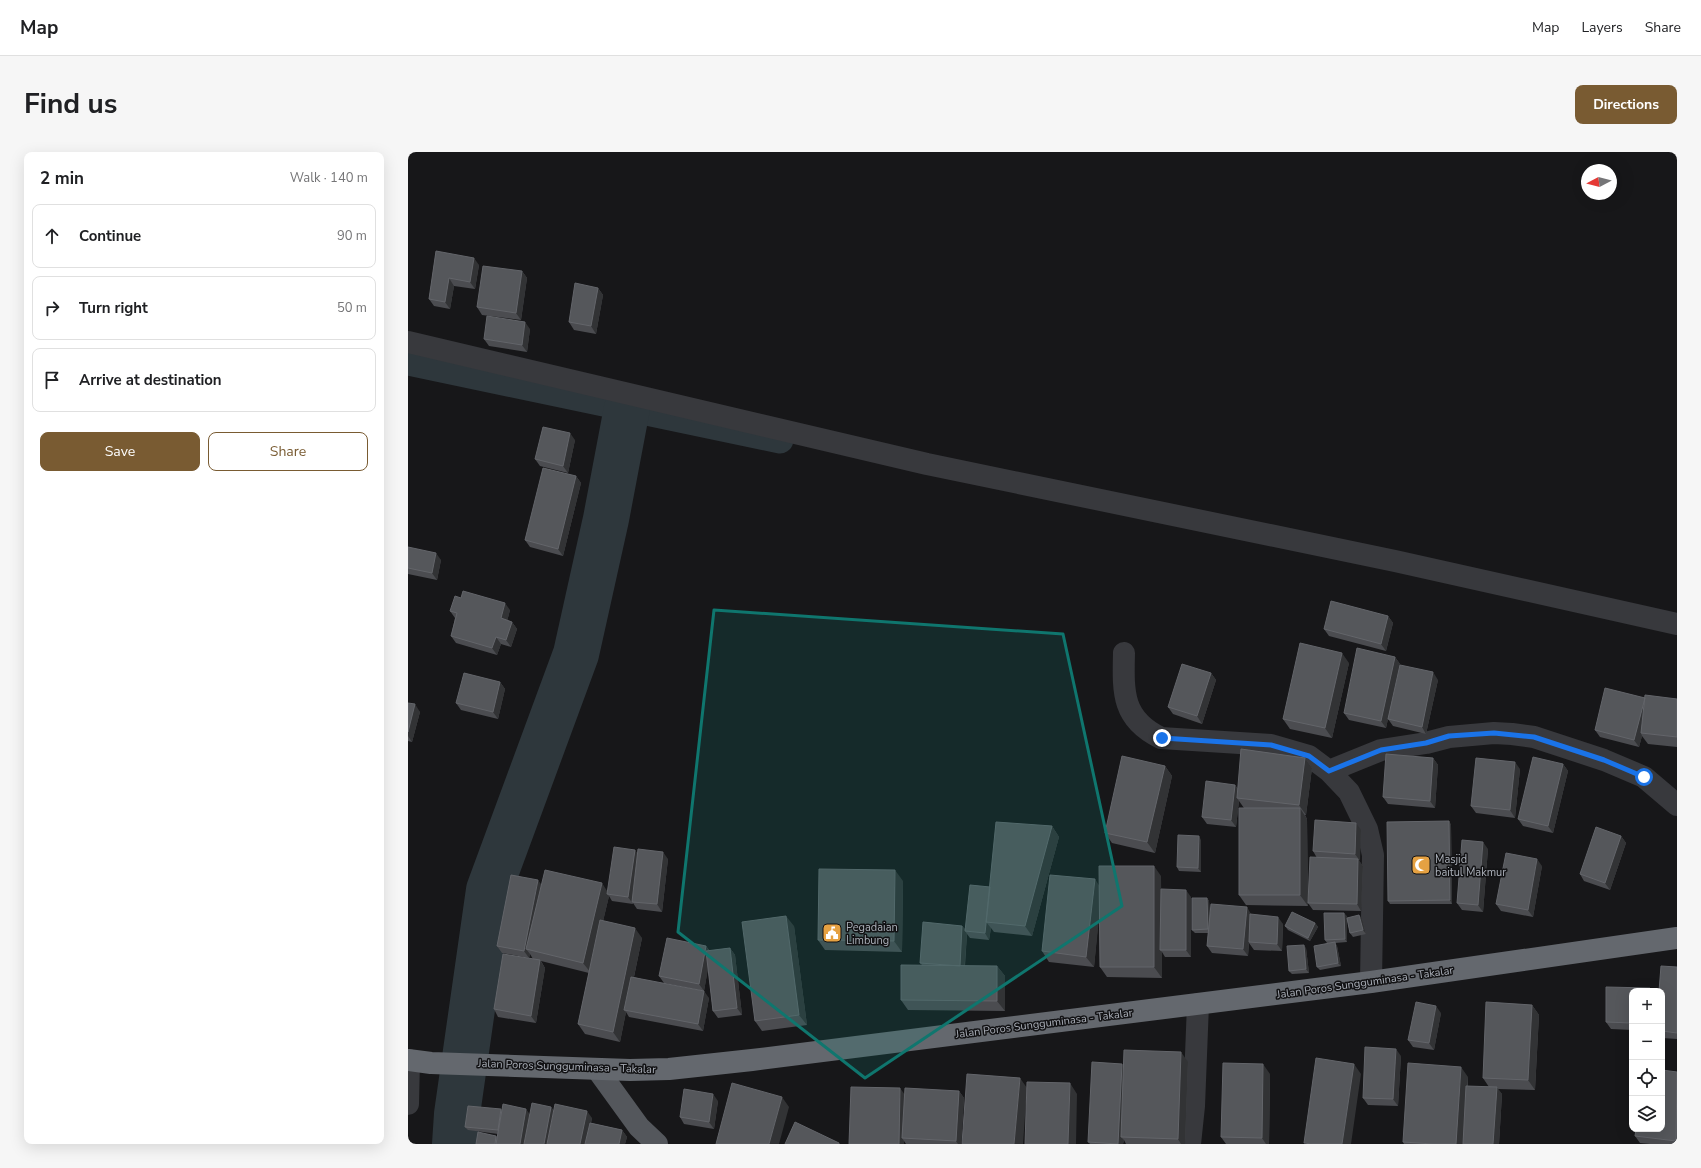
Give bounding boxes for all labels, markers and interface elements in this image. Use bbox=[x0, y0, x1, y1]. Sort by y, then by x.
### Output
text: Map bbox=[20, 15, 58, 41]
text: Map bbox=[1532, 18, 1559, 37]
text: Layers bbox=[1581, 18, 1623, 37]
text: Share bbox=[1645, 18, 1681, 37]
text: Find us bbox=[24, 85, 118, 123]
button: Directions bbox=[1575, 85, 1677, 124]
north arrow bbox=[1581, 164, 1617, 200]
text: 2 min bbox=[40, 167, 84, 190]
text: Walk · 140 m bbox=[290, 169, 368, 187]
icon: ahead bbox=[41, 225, 63, 247]
text: Continue bbox=[79, 226, 141, 246]
text: 90 m bbox=[337, 227, 367, 245]
icon: right bbox=[41, 297, 63, 319]
text: Turn right bbox=[79, 298, 148, 318]
text: 50 m bbox=[337, 299, 367, 317]
icon: arrive bbox=[41, 369, 63, 391]
text: Arrive at destination bbox=[79, 370, 222, 390]
button: Save bbox=[40, 432, 200, 471]
button: Share bbox=[208, 432, 368, 471]
route end bbox=[1153, 729, 1171, 747]
route start bbox=[1635, 768, 1653, 786]
place label: Masjid baitul Makmur bbox=[1435, 852, 1506, 880]
mosque icon: Masjid baitul Makmur bbox=[1410, 854, 1432, 876]
place label: Pegadaian Limbung bbox=[846, 920, 898, 948]
public building icon: Pegadaian Limbung bbox=[821, 922, 843, 944]
street label: Jalan Poros Sungguminasa - Takalar bbox=[1275, 963, 1454, 1002]
map controls bbox=[1629, 988, 1665, 1132]
button: + bbox=[1629, 988, 1665, 1024]
street label: Jalan Poros Sungguminasa - Takalar bbox=[954, 1005, 1133, 1042]
button: − bbox=[1629, 1024, 1665, 1060]
street label: Jalan Poros Sungguminasa - Takalar bbox=[477, 1056, 656, 1077]
button: locate bbox=[1629, 1060, 1665, 1096]
button: layers bbox=[1629, 1096, 1665, 1132]

